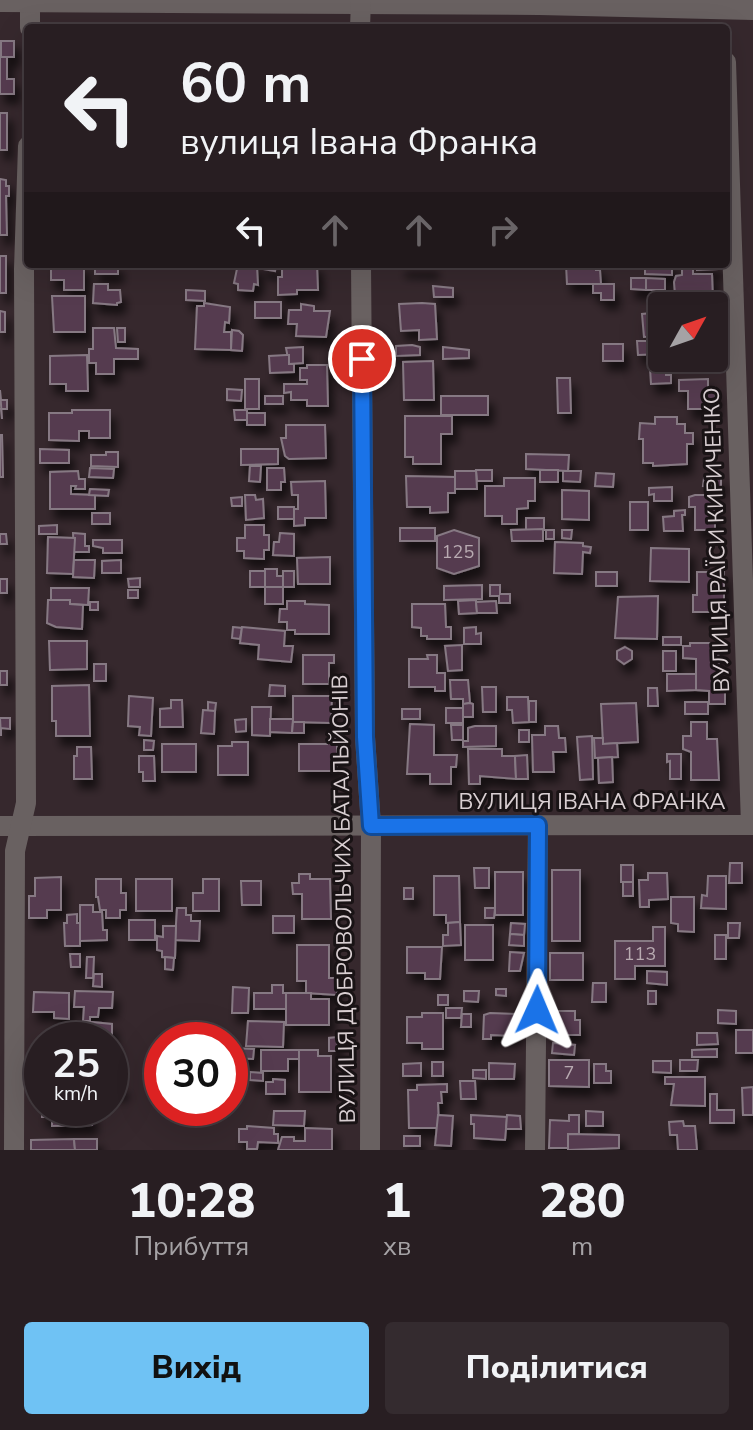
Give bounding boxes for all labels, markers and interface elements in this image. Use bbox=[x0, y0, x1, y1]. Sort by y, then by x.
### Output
text: 60 m bbox=[180, 45, 311, 122]
icon: left bbox=[48, 56, 152, 160]
text: вулиця Івана Франка bbox=[180, 118, 538, 167]
icon: left bbox=[229, 208, 273, 252]
icon: ahead bbox=[313, 208, 357, 252]
icon: ahead bbox=[397, 208, 441, 252]
icon: right bbox=[481, 208, 525, 252]
north arrow bbox=[648, 292, 728, 372]
map controls bbox=[648, 292, 728, 372]
pin bbox=[328, 325, 396, 393]
icon: arrive bbox=[340, 337, 384, 381]
street label: ВУЛИЦЯ РАЇСИ КИРИЧЕНКО bbox=[697, 387, 737, 693]
house number: 125 bbox=[442, 540, 474, 564]
street label: ВУЛИЦЯ ДОБРОВОЛЬЧИХ БАТАЛЬЙОНІВ bbox=[325, 674, 363, 1124]
street label: ВУЛИЦЯ ІВАНА ФРАНКА bbox=[459, 787, 725, 817]
house number: 113 bbox=[624, 942, 656, 966]
position arrow bbox=[495, 968, 579, 1052]
speed limit sign: 30 bbox=[144, 1022, 248, 1126]
text: 25 bbox=[52, 1037, 100, 1091]
house number: 7 bbox=[564, 1061, 574, 1085]
text: km/h bbox=[54, 1080, 98, 1107]
text: 10:28 bbox=[128, 1168, 255, 1234]
text: 1 bbox=[383, 1168, 412, 1234]
text: 280 bbox=[539, 1168, 625, 1234]
text: Прибуття bbox=[133, 1229, 249, 1264]
text: хв bbox=[383, 1229, 411, 1264]
text: m bbox=[571, 1229, 593, 1264]
button: Вихід bbox=[24, 1322, 369, 1414]
button: Поділитися bbox=[385, 1322, 729, 1414]

